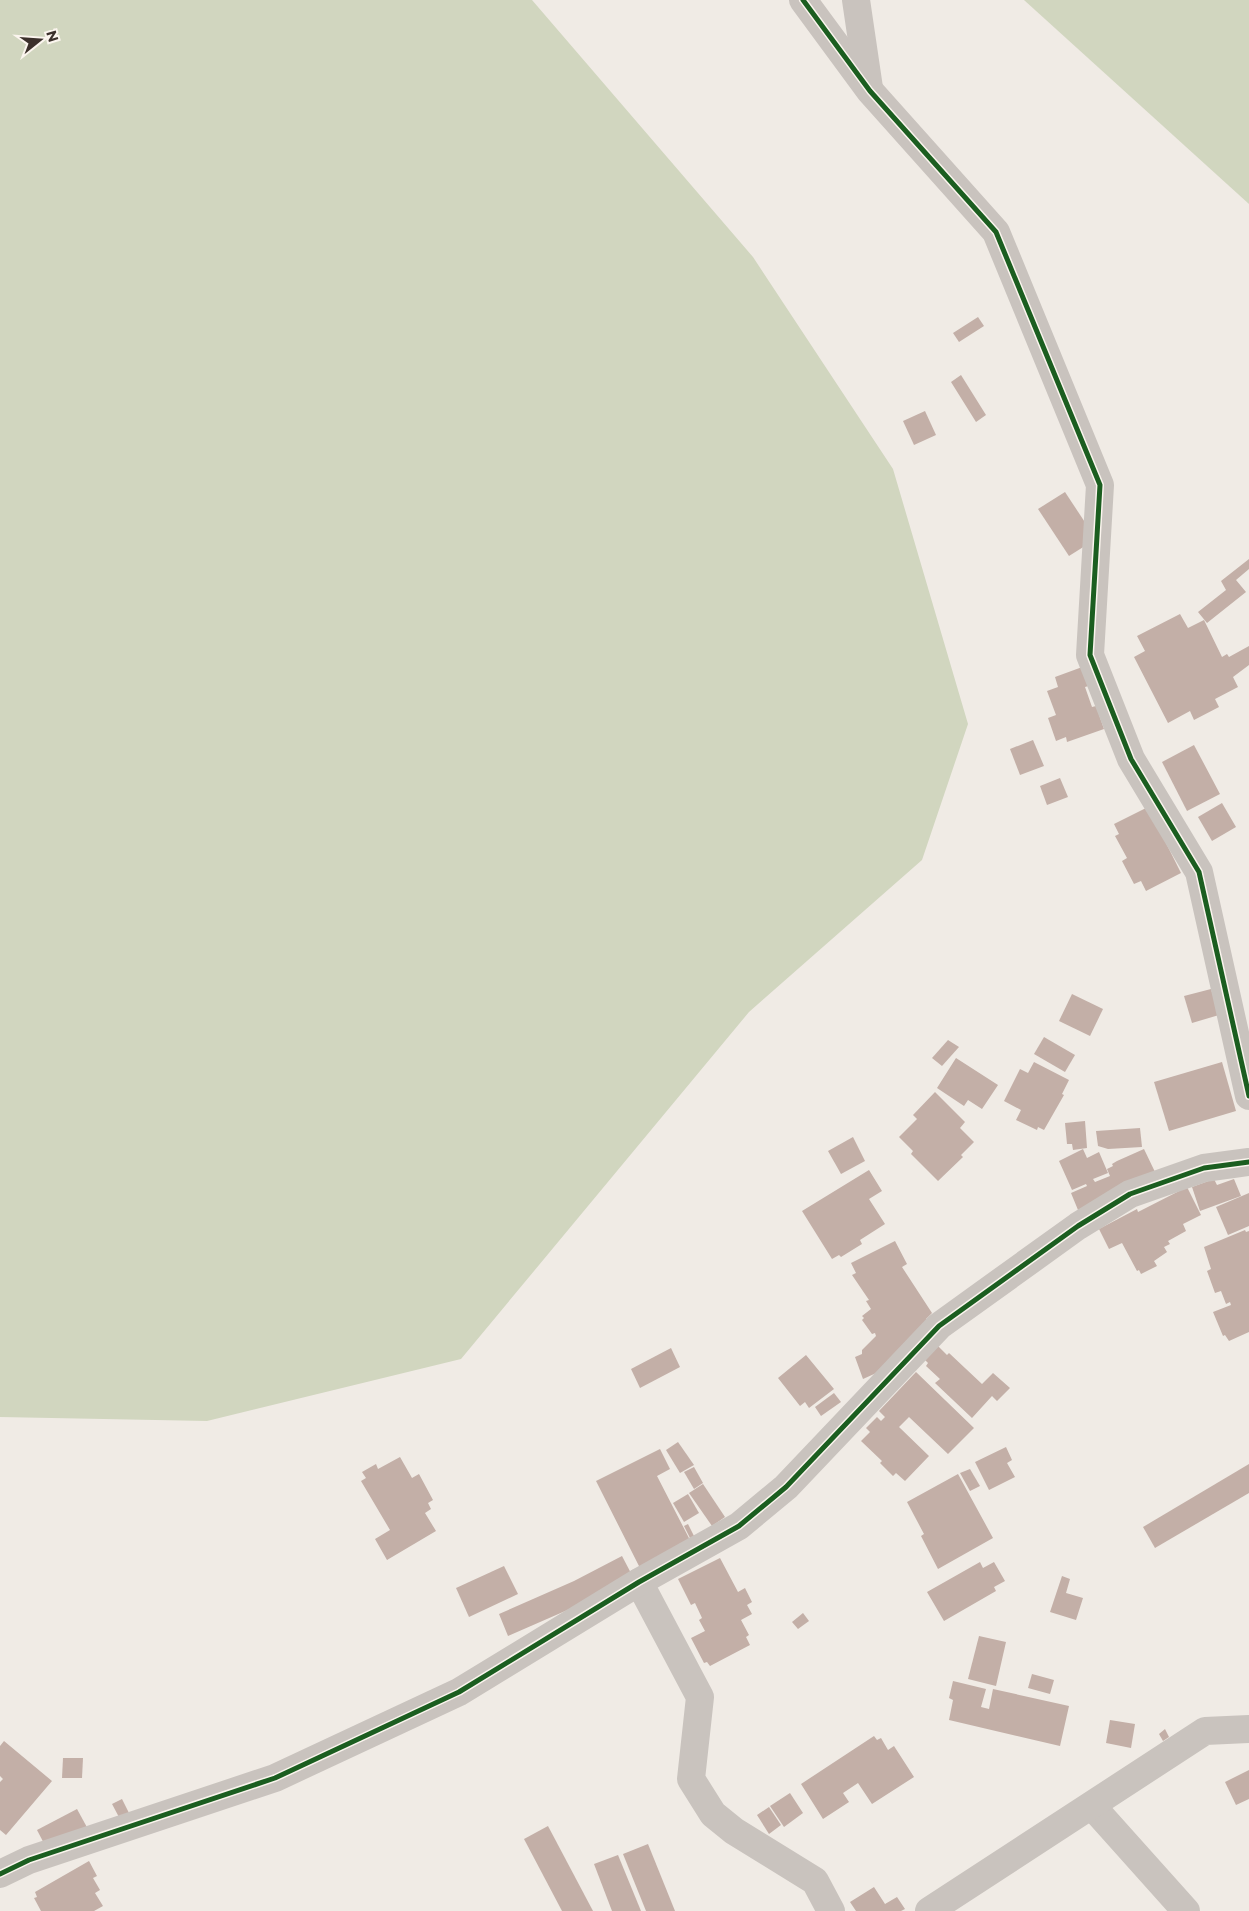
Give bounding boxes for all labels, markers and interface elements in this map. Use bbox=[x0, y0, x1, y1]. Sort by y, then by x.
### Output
north arrow bbox=[15, 15, 65, 65]
text: N bbox=[42, 28, 63, 44]

